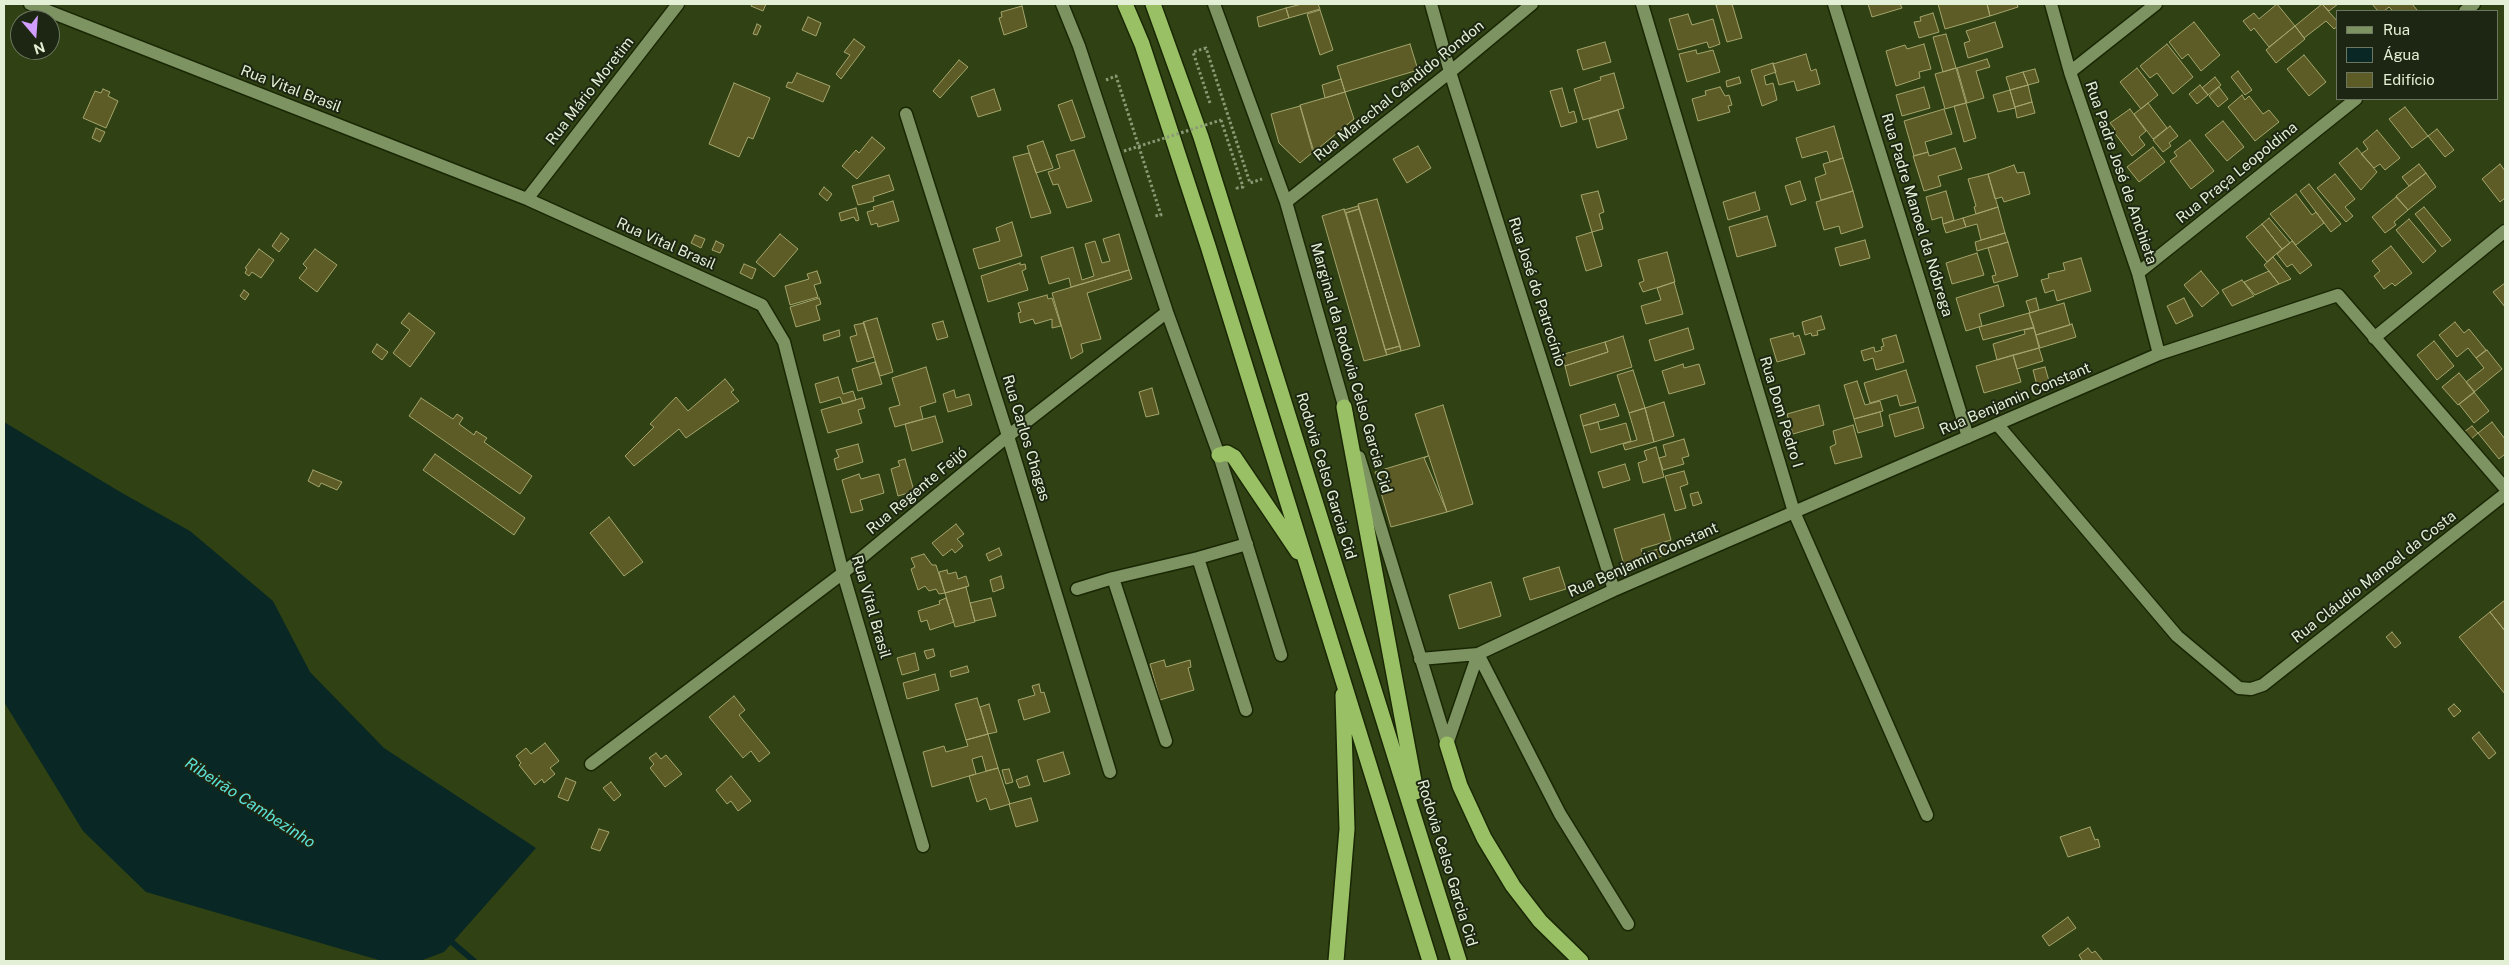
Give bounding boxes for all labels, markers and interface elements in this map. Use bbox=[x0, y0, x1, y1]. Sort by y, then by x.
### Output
north arrow bbox=[10, 10, 60, 60]
legend bbox=[2336, 10, 2499, 100]
street label: Rua Marechal Cândido Rondon bbox=[1310, 17, 1488, 165]
text: Rua bbox=[2383, 21, 2410, 38]
street label: Rua Mário Moretim bbox=[542, 33, 638, 149]
text: N bbox=[32, 39, 47, 58]
text: Água bbox=[2383, 46, 2420, 63]
street label: Rua Vital Brasil bbox=[238, 62, 344, 116]
text: Edifício bbox=[2383, 71, 2435, 88]
street label: Rua Padre José de Anchieta bbox=[2081, 79, 2161, 267]
street label: Rua Padre Manoel da Nóbrega bbox=[1877, 111, 1957, 319]
street label: Rua Praça Leopoldina bbox=[2173, 119, 2301, 227]
street label: Rua Vital Brasil bbox=[614, 214, 718, 274]
street label: Rua José do Patrocínio bbox=[1504, 215, 1570, 369]
street label: Marginal da Rodovia Celso Garcia Cid bbox=[1307, 241, 1395, 495]
street label: Rua Dom Pedro I bbox=[1756, 354, 1806, 470]
street label: Rua Benjamin Constant bbox=[1937, 359, 2093, 439]
street label: Rua Carlos Chagas bbox=[998, 373, 1054, 503]
street label: Rodovia Celso Garcia Cid bbox=[1292, 390, 1360, 562]
street label: Rua Regente Feijó bbox=[863, 444, 971, 538]
street label: Rua Cláudio Manoel da Costa bbox=[2288, 507, 2460, 647]
street label: Rua Benjamin Constant bbox=[1565, 519, 1721, 601]
street label: Rua Vital Brasil bbox=[848, 553, 894, 661]
water label: Ribeirão Cambezinho bbox=[181, 754, 319, 852]
street label: Rodovia Celso Garcia Cid bbox=[1413, 777, 1481, 949]

